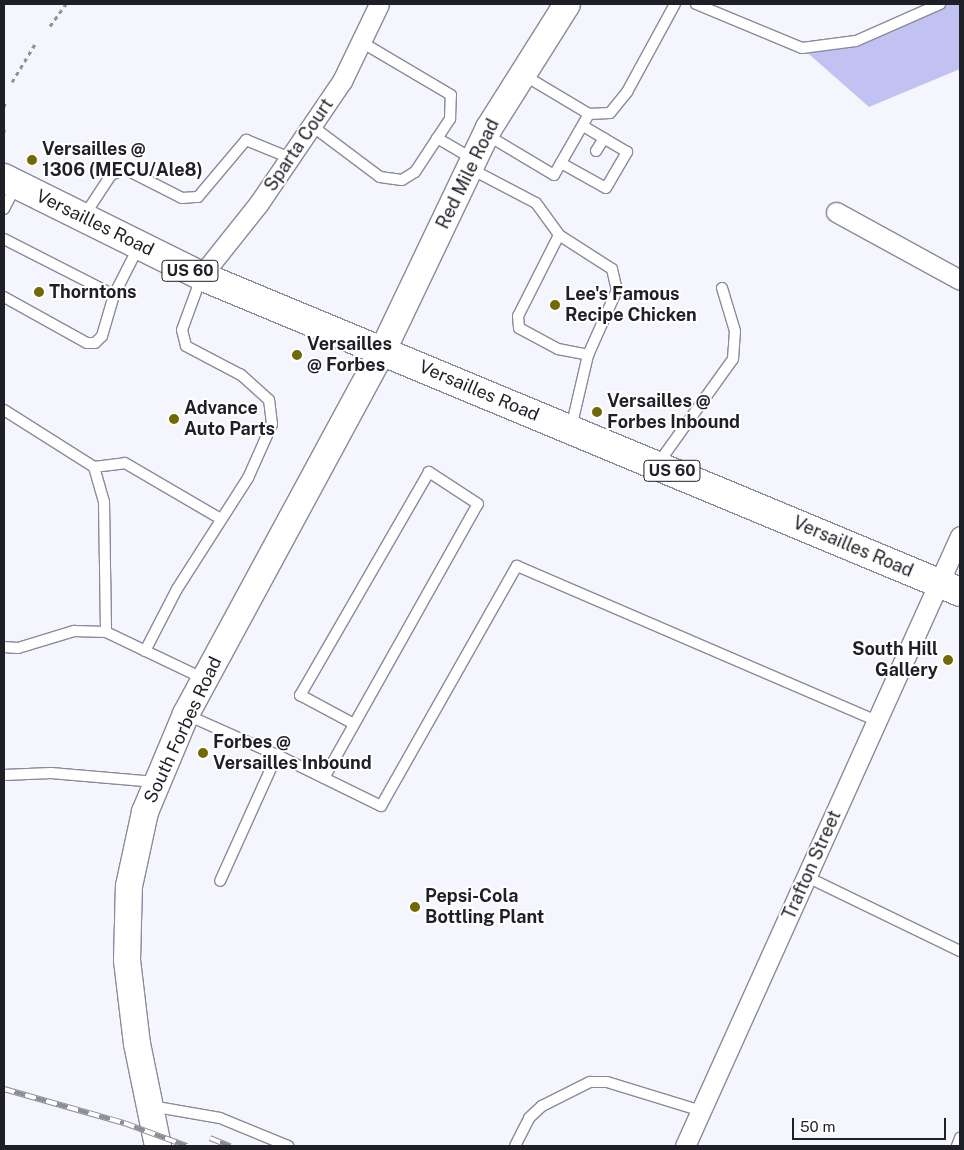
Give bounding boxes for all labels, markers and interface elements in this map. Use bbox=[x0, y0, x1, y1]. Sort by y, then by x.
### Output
street label: Sparta Court bbox=[260, 94, 338, 196]
street label: Red Mile Road bbox=[432, 115, 504, 233]
place label: Versailles @ 1306 (MECU/Ale8) bbox=[42, 139, 203, 182]
marker: Versailles @ 1306 (MECU/Ale8) bbox=[26, 154, 38, 166]
street label: Versailles Road bbox=[32, 185, 158, 261]
road number: US 60 bbox=[161, 258, 219, 284]
place label: Thorntons bbox=[49, 281, 136, 303]
place label: Lee's Famous Recipe Chicken bbox=[565, 284, 697, 326]
marker: Thorntons bbox=[33, 286, 45, 298]
marker: Lee's Famous Recipe Chicken bbox=[549, 299, 561, 311]
place label: Versailles @ Forbes bbox=[307, 334, 392, 376]
marker: Versailles @ Forbes bbox=[291, 349, 303, 361]
street label: Versailles Road bbox=[416, 356, 542, 426]
place label: Versailles @ Forbes Inbound bbox=[607, 391, 740, 434]
place label: Advance Auto Parts bbox=[184, 398, 275, 440]
marker: Versailles @ Forbes Inbound bbox=[591, 406, 603, 418]
marker: Advance Auto Parts bbox=[168, 413, 180, 425]
road number: US 60 bbox=[643, 458, 701, 484]
street label: Versailles Road bbox=[790, 512, 916, 582]
place label: South Hill Gallery bbox=[852, 639, 938, 682]
street label: South Forbes Road bbox=[140, 653, 226, 807]
marker: South Hill Gallery bbox=[942, 654, 954, 666]
place label: Forbes @ Versailles Inbound bbox=[213, 732, 372, 774]
marker: Forbes @ Versailles Inbound bbox=[197, 747, 209, 759]
street label: Trafton Street bbox=[778, 807, 846, 923]
place label: Pepsi-Cola Bottling Plant bbox=[425, 886, 544, 929]
marker: Pepsi-Cola Bottling Plant bbox=[409, 901, 421, 913]
scale bar bbox=[794, 1108, 948, 1140]
text: 50 m bbox=[800, 1118, 835, 1135]

